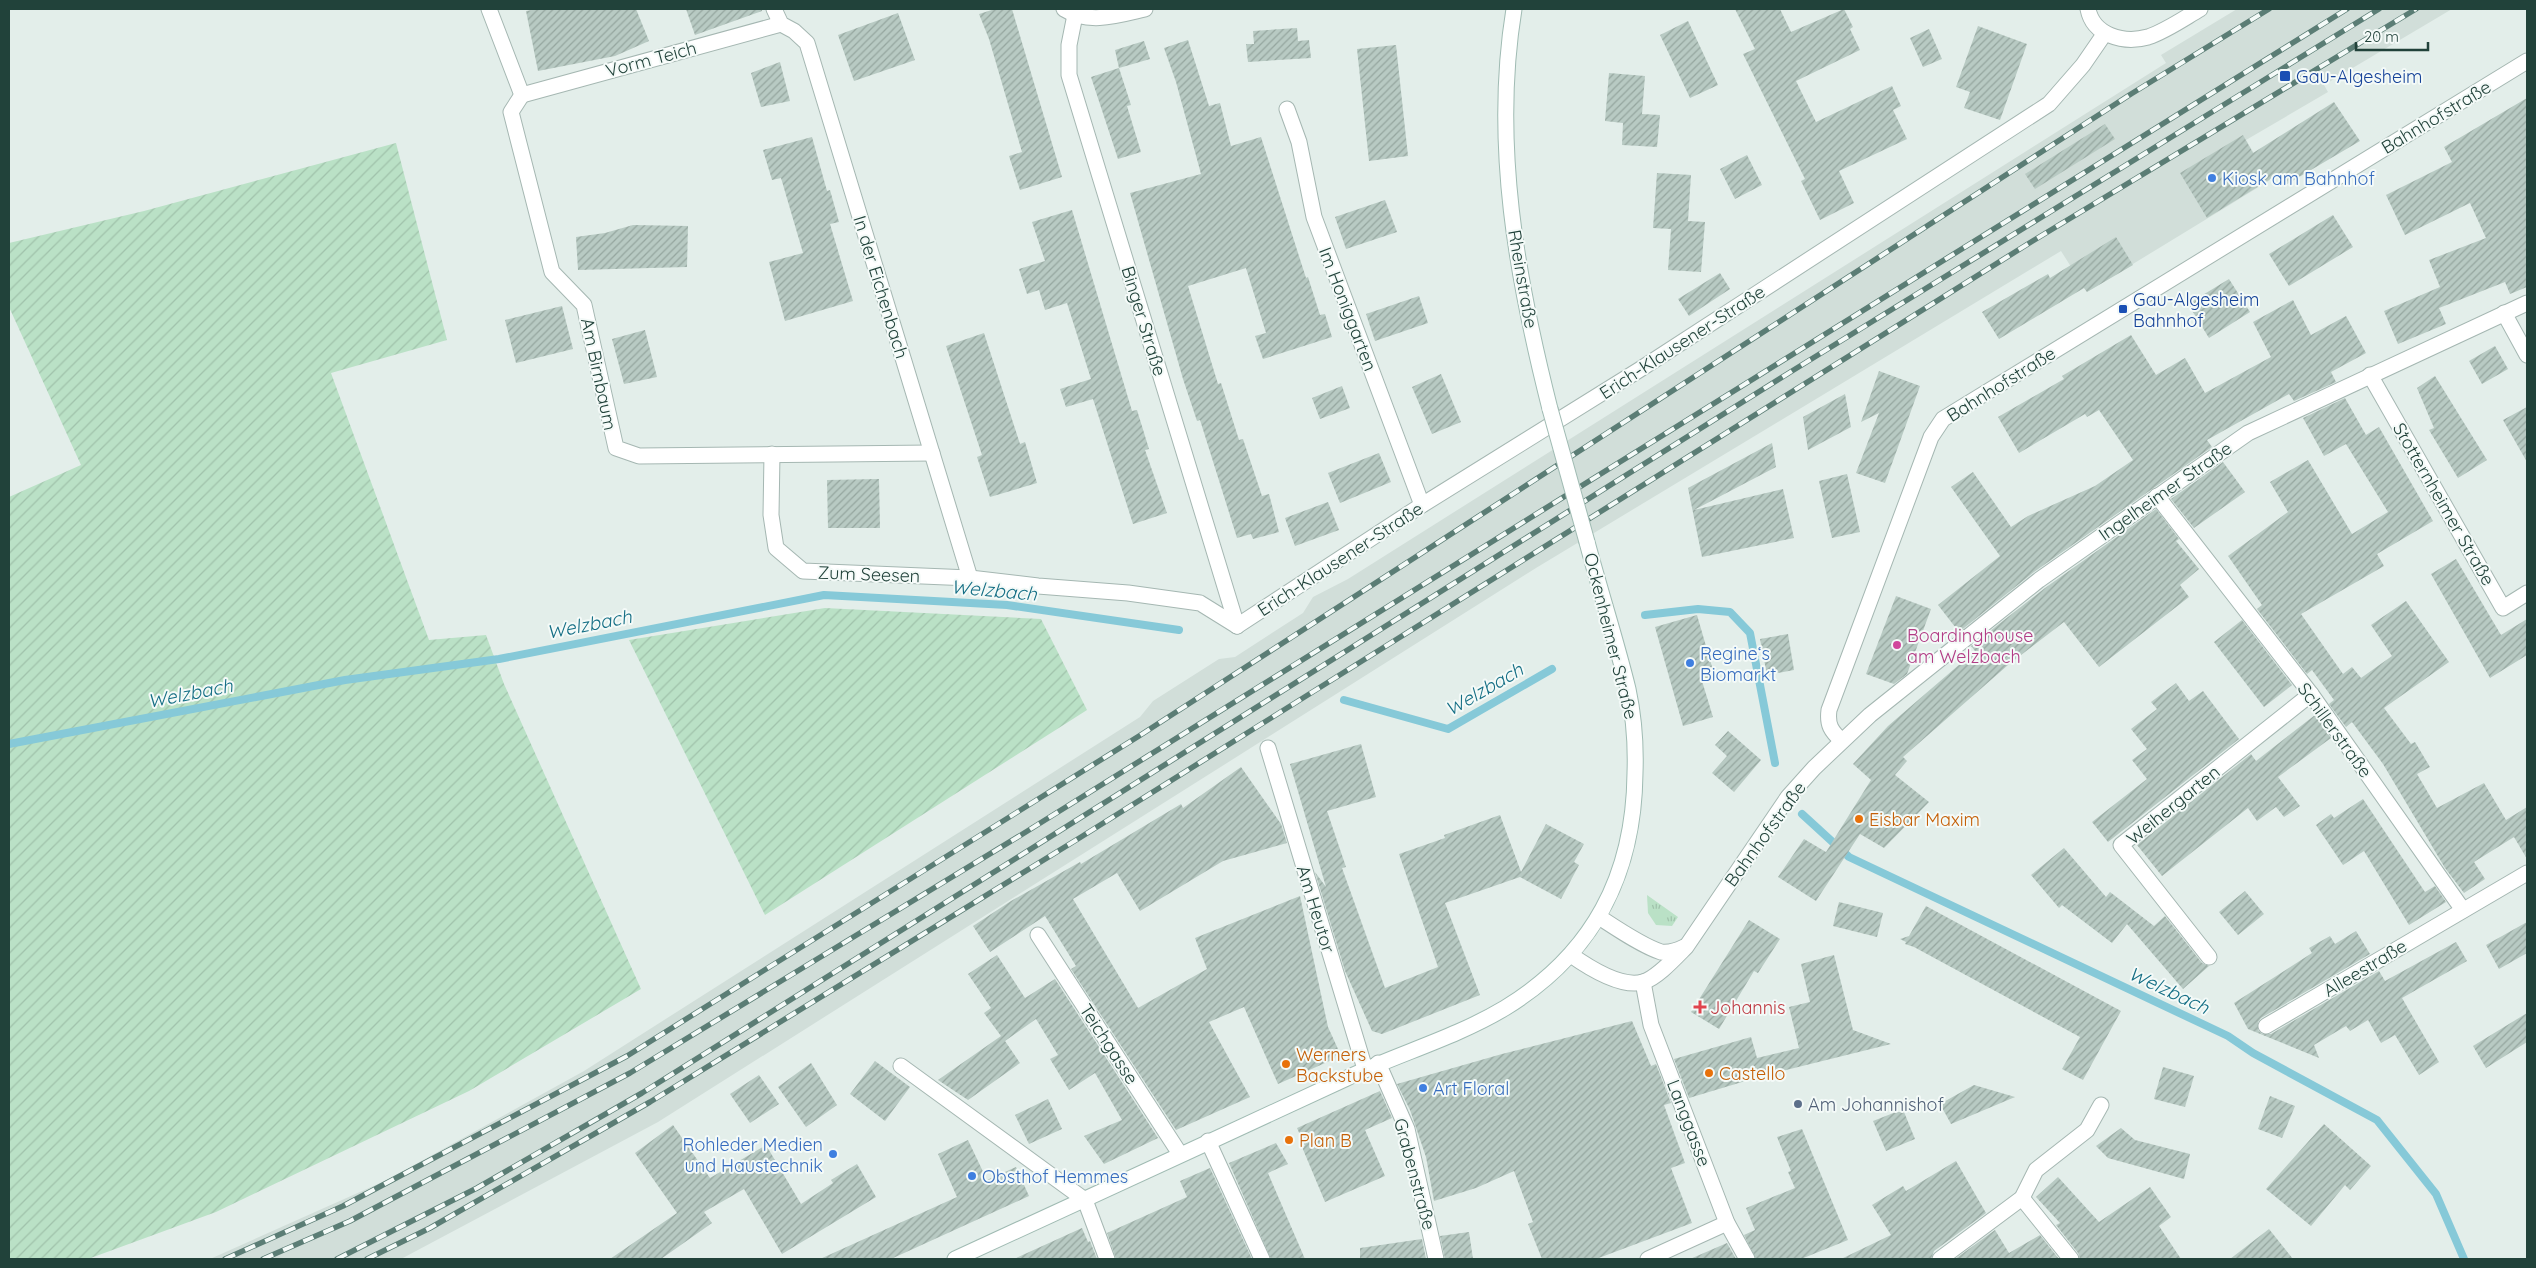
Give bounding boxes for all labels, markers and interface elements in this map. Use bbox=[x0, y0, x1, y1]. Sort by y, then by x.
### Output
scale bar bbox=[2356, 20, 2428, 52]
text: 20 m bbox=[2364, 27, 2399, 46]
street label: Vorm Teich bbox=[603, 36, 699, 82]
place label: Gau-Algesheim bbox=[2296, 65, 2423, 88]
marker: Gau-Algesheim bbox=[2278, 69, 2292, 83]
street label: Bahnhofstraße bbox=[2377, 75, 2495, 159]
place label: Kiosk am Bahnhof bbox=[2222, 167, 2375, 190]
marker: Kiosk am Bahnhof bbox=[2206, 172, 2218, 184]
street label: In der Eichenbach bbox=[848, 213, 914, 361]
street label: Rheinstraße bbox=[1503, 228, 1543, 330]
street label: Im Honiggarten bbox=[1314, 244, 1382, 374]
street label: Binger Straße bbox=[1116, 263, 1172, 379]
street label: Erich-Klausener-Straße bbox=[1595, 280, 1769, 404]
place label: Gau-Algesheim Bahnhof bbox=[2133, 288, 2260, 332]
marker: Gau-Algesheim Bahnhof bbox=[2117, 303, 2129, 315]
street label: Am Birnbaum bbox=[576, 316, 622, 432]
street label: Bahnhofstraße bbox=[1942, 341, 2060, 427]
street label: Stotternheimer Straße bbox=[2388, 418, 2500, 590]
street label: Ingelheimer Straße bbox=[2094, 436, 2236, 546]
street label: Erich-Klausener-Straße bbox=[1253, 497, 1427, 621]
street label: Ockenheimer Straße bbox=[1579, 550, 1643, 722]
street label: Zum Seesen bbox=[817, 561, 921, 587]
water label: Welzbach bbox=[950, 574, 1039, 606]
water label: Welzbach bbox=[545, 604, 635, 644]
place label: Boardinghouse am Welzbach bbox=[1907, 624, 2033, 668]
marker: Boardinghouse am Welzbach bbox=[1891, 639, 1903, 651]
place label: Regine‘s Biomarkt bbox=[1700, 642, 1776, 686]
water label: Welzbach bbox=[1441, 657, 1528, 721]
marker: Regine‘s Biomarkt bbox=[1684, 657, 1696, 669]
water label: Welzbach bbox=[146, 673, 236, 713]
street label: Schillerstraße bbox=[2293, 678, 2377, 782]
street label: Weihergarten bbox=[2122, 760, 2224, 850]
street label: Bahnhofstraße bbox=[1719, 777, 1811, 891]
place label: Eisbar Maxim bbox=[1869, 808, 1980, 831]
marker: Eisbar Maxim bbox=[1853, 813, 1865, 825]
street label: Am Heutor bbox=[1292, 863, 1340, 956]
street label: Alleestraße bbox=[2319, 934, 2411, 1002]
water label: Welzbach bbox=[2125, 961, 2214, 1020]
place label: Johannis bbox=[1710, 996, 1785, 1019]
street label: Teichgasse bbox=[1074, 999, 1144, 1089]
marker: Johannis bbox=[1694, 1001, 1706, 1013]
place label: Werners Backstube bbox=[1296, 1043, 1383, 1087]
marker: Werners Backstube bbox=[1280, 1058, 1292, 1070]
place label: Castello bbox=[1719, 1062, 1785, 1085]
marker: Castello bbox=[1703, 1067, 1715, 1079]
street label: Langgasse bbox=[1662, 1076, 1716, 1170]
place label: Art Floral bbox=[1433, 1077, 1509, 1100]
marker: Art Floral bbox=[1417, 1082, 1429, 1094]
place label: Am Johannishof bbox=[1808, 1093, 1944, 1116]
marker: Am Johannishof bbox=[1792, 1098, 1804, 1110]
street label: Grabenstraße bbox=[1389, 1116, 1441, 1232]
place label: Plan B bbox=[1299, 1129, 1352, 1152]
place label: Rohleder Medien und Haustechnik bbox=[682, 1133, 823, 1177]
marker: Plan B bbox=[1283, 1134, 1295, 1146]
marker: Rohleder Medien und Haustechnik bbox=[827, 1148, 839, 1160]
place label: Obsthof Hemmes bbox=[982, 1165, 1128, 1188]
marker: Obsthof Hemmes bbox=[966, 1170, 978, 1182]

